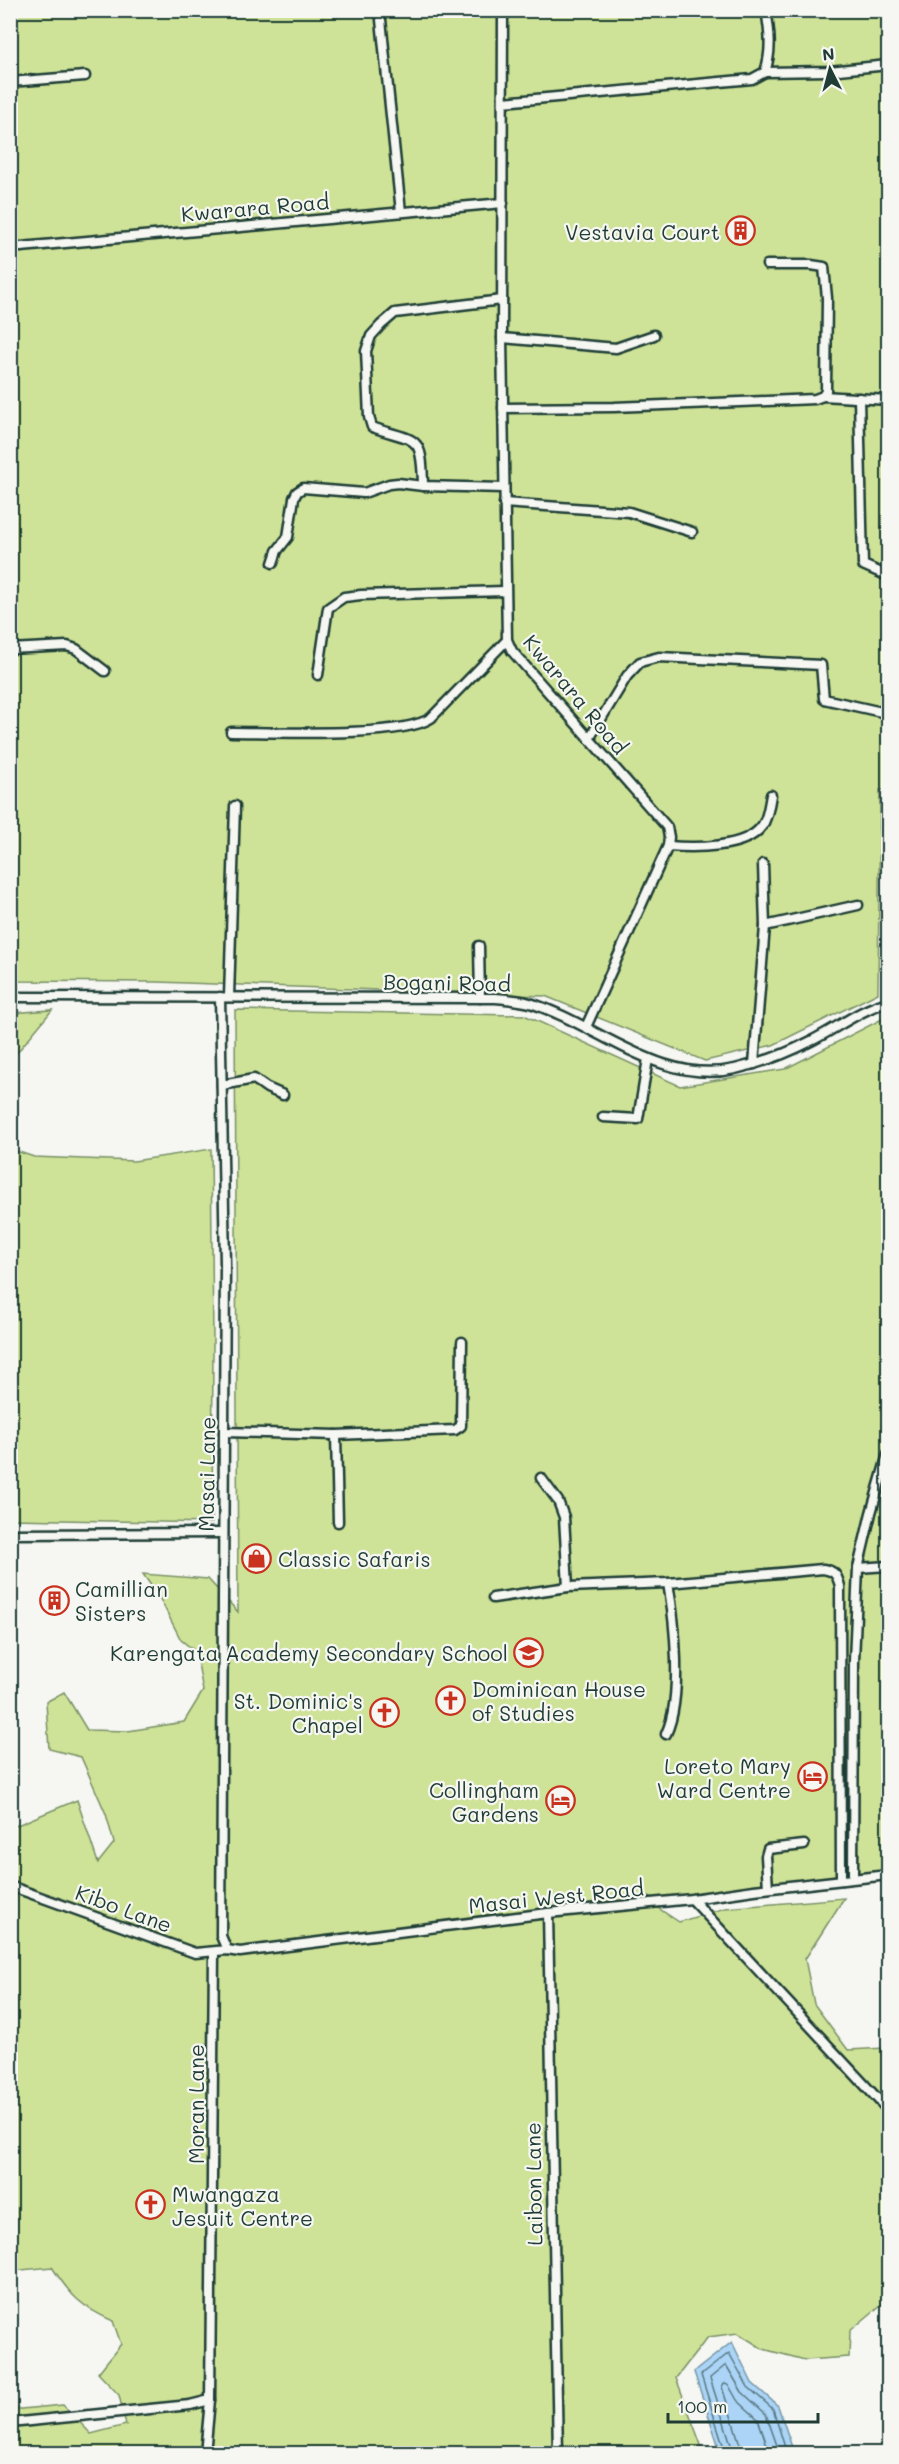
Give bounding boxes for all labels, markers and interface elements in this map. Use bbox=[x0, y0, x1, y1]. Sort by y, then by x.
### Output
north arrow bbox=[800, 39, 860, 99]
text: N bbox=[821, 43, 836, 65]
street label: Kwarara Road bbox=[180, 187, 330, 227]
building icon: Vestavia Court bbox=[725, 215, 757, 247]
place label: Vestavia Court bbox=[565, 218, 720, 245]
street label: Kwarara Road bbox=[518, 628, 634, 760]
street label: Bogani Road bbox=[383, 967, 511, 997]
street label: Masai Lane bbox=[191, 1416, 221, 1532]
shop icon: Classic Safaris bbox=[241, 1542, 273, 1574]
place label: Classic Safaris bbox=[278, 1545, 431, 1572]
place label: Camillian Sisters bbox=[75, 1575, 168, 1626]
building icon: Camillian Sisters bbox=[38, 1584, 70, 1616]
school or university icon: Karengata Academy Secondary School bbox=[513, 1636, 545, 1668]
place label: Karengata Academy Secondary School bbox=[110, 1639, 508, 1666]
place label: Dominican House of Studies bbox=[472, 1675, 646, 1726]
church icon: Dominican House of Studies bbox=[435, 1684, 467, 1716]
place label: St. Dominic's Chapel bbox=[234, 1687, 363, 1738]
church icon: St. Dominic's Chapel bbox=[368, 1696, 400, 1728]
place label: Loreto Mary Ward Centre bbox=[656, 1752, 791, 1803]
hotel icon: Loreto Mary Ward Centre bbox=[796, 1761, 828, 1793]
place label: Collingham Gardens bbox=[429, 1776, 539, 1827]
hotel icon: Collingham Gardens bbox=[544, 1785, 576, 1817]
street label: Masai West Road bbox=[467, 1873, 645, 1919]
street label: Kibo Lane bbox=[72, 1878, 176, 1938]
street label: Moran Lane bbox=[182, 2044, 209, 2164]
street label: Laibon Lane bbox=[518, 2122, 548, 2246]
place label: Mwangaza Jesuit Centre bbox=[172, 2180, 313, 2231]
church icon: Mwangaza Jesuit Centre bbox=[135, 2189, 167, 2221]
scale bar bbox=[668, 2386, 818, 2424]
text: 100 m bbox=[677, 2394, 727, 2418]

